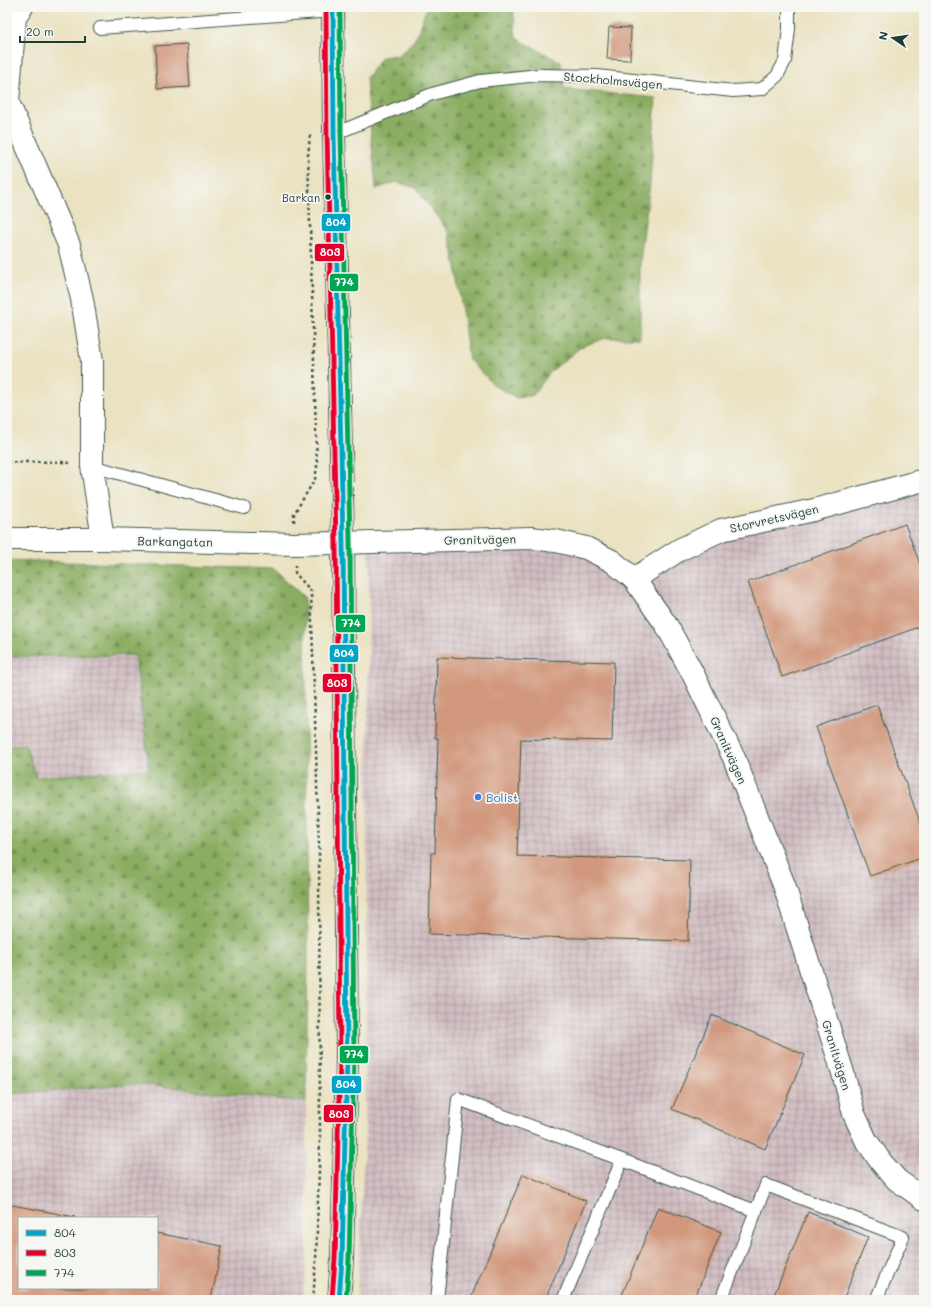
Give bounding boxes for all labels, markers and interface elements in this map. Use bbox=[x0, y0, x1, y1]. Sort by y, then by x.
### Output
scale bar bbox=[20, 18, 85, 44]
north arrow bbox=[873, 18, 913, 58]
text: 20 m bbox=[26, 23, 54, 39]
text: N bbox=[875, 30, 891, 41]
street label: Stockholmsvägen bbox=[563, 68, 663, 92]
place label: Barkan bbox=[282, 190, 320, 205]
marker: Barkan bbox=[323, 192, 333, 202]
line badge: 804 bbox=[321, 213, 351, 232]
text: 804 bbox=[326, 214, 346, 229]
line badge: 803 bbox=[314, 243, 345, 262]
text: 803 bbox=[320, 244, 341, 259]
line badge: 774 bbox=[329, 273, 359, 292]
text: 774 bbox=[334, 274, 354, 289]
street label: Storvretsvägen bbox=[728, 500, 820, 536]
street label: Granitvägen bbox=[444, 530, 516, 548]
street label: Barkangatan bbox=[137, 532, 213, 550]
line badge: 774 bbox=[335, 614, 366, 633]
text: 774 bbox=[341, 615, 361, 630]
line badge: 804 bbox=[329, 644, 359, 663]
text: 804 bbox=[334, 645, 354, 660]
line badge: 803 bbox=[322, 673, 352, 693]
text: 803 bbox=[327, 675, 348, 690]
street label: Granitvägen bbox=[707, 714, 751, 786]
place label: Bolist bbox=[486, 789, 518, 805]
marker: Bolist bbox=[473, 792, 483, 802]
street label: Granitvägen bbox=[819, 1018, 855, 1092]
line badge: 774 bbox=[339, 1045, 369, 1064]
text: 774 bbox=[344, 1046, 364, 1061]
line badge: 804 bbox=[331, 1075, 362, 1094]
text: 804 bbox=[336, 1076, 356, 1091]
line badge: 803 bbox=[323, 1104, 354, 1123]
text: 803 bbox=[329, 1106, 350, 1121]
legend bbox=[18, 1217, 158, 1289]
text: 804 bbox=[54, 1224, 76, 1240]
text: 803 bbox=[54, 1244, 76, 1260]
text: 774 bbox=[54, 1264, 74, 1280]

